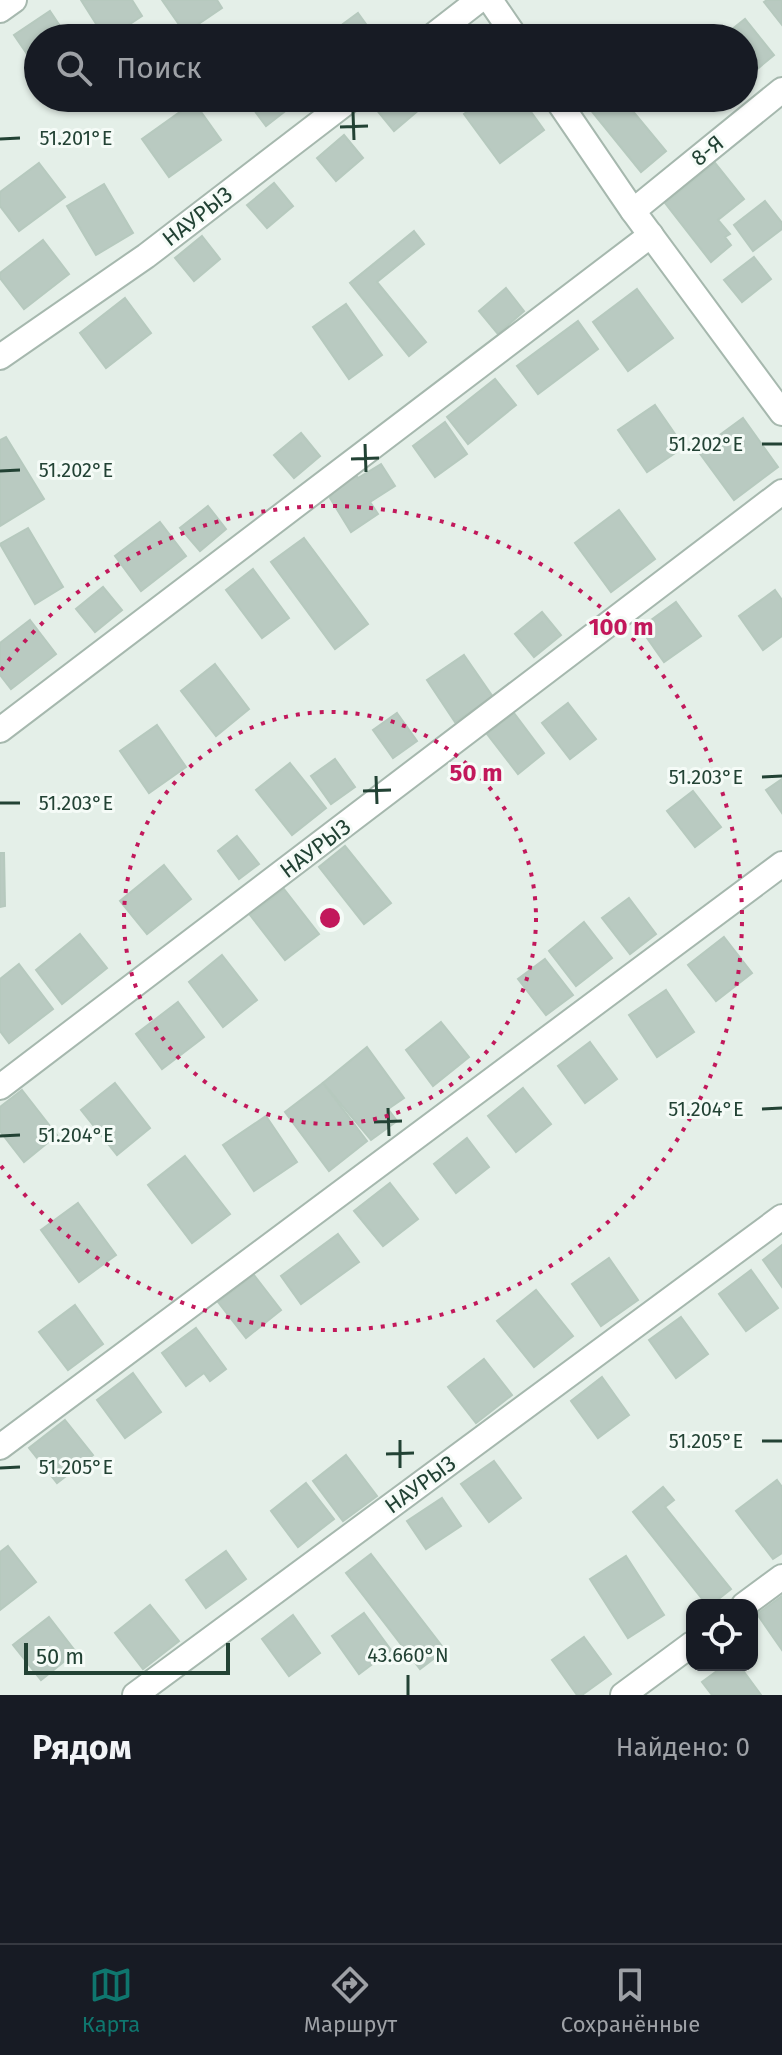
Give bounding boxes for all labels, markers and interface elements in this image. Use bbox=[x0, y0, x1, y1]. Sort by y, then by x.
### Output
search box bbox=[24, 24, 758, 112]
icon: search bbox=[52, 46, 96, 90]
text: Поиск bbox=[116, 50, 202, 86]
text: 51.201°E bbox=[40, 126, 112, 150]
street label: 8-Я bbox=[686, 129, 729, 172]
street label: НАУРЫЗ bbox=[157, 181, 238, 252]
text: 51.202°E bbox=[669, 432, 743, 456]
text: 51.202°E bbox=[39, 458, 113, 482]
text: 100 m bbox=[588, 613, 654, 641]
text: 50 m bbox=[450, 759, 502, 787]
text: 51.203°E bbox=[669, 765, 743, 789]
text: 51.203°E bbox=[39, 791, 113, 815]
street label: НАУРЫЗ bbox=[275, 813, 356, 884]
centre of rings bbox=[316, 904, 344, 932]
text: 51.204°E bbox=[668, 1097, 744, 1121]
text: 51.204°E bbox=[38, 1123, 114, 1147]
text: 51.205°E bbox=[669, 1429, 743, 1453]
street label: НАУРЫЗ bbox=[379, 1450, 461, 1519]
text: 51.205°E bbox=[39, 1455, 113, 1479]
map controls bbox=[686, 1599, 758, 1671]
button: locate bbox=[686, 1599, 758, 1671]
scale bar bbox=[24, 1639, 230, 1675]
text: 50 m bbox=[36, 1643, 84, 1670]
text: 43.660°N bbox=[367, 1643, 449, 1667]
text: Рядом bbox=[32, 1727, 131, 1768]
text: Найдено: 0 bbox=[616, 1732, 750, 1763]
tab: Карта bbox=[82, 1963, 140, 2038]
tab: Маршрут bbox=[304, 1963, 397, 2038]
tab: Сохранённые bbox=[561, 1963, 700, 2038]

